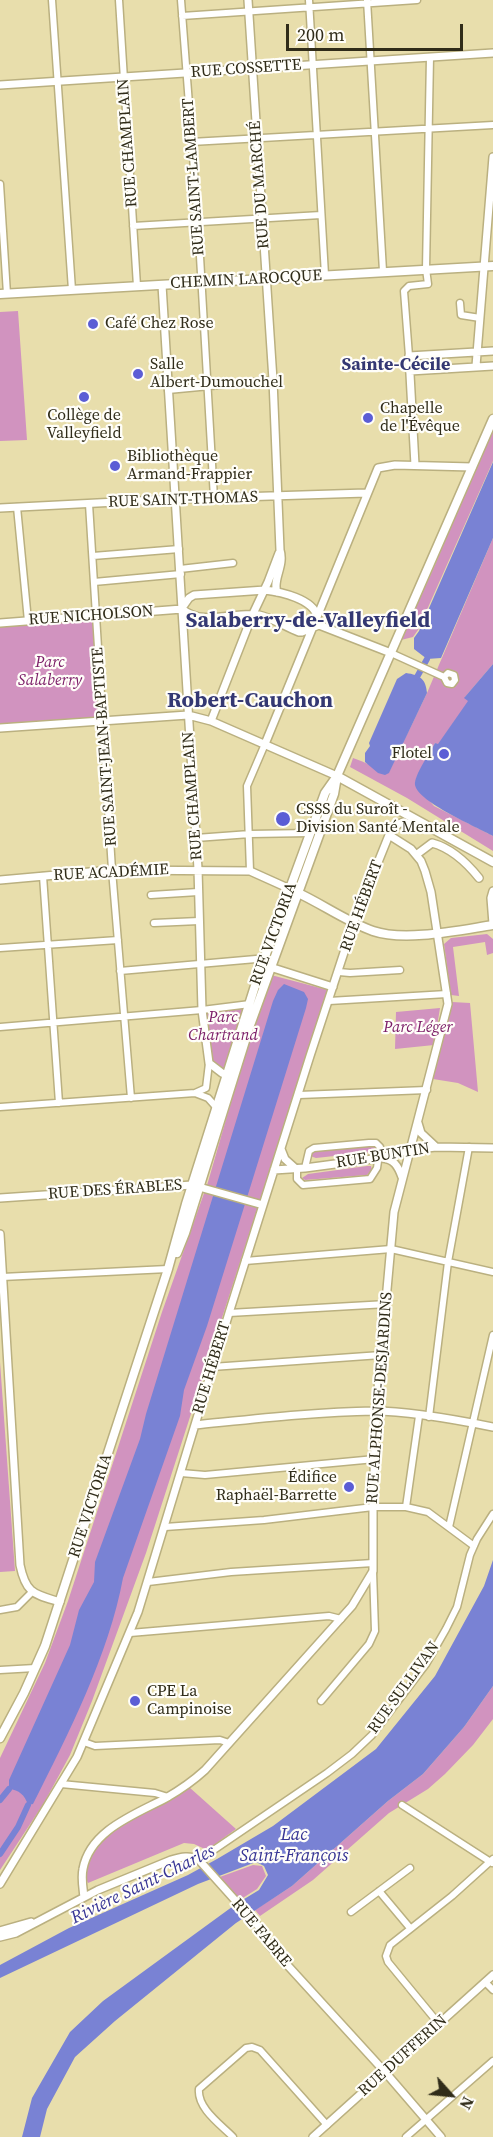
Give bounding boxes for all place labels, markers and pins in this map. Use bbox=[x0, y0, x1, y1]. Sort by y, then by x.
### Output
place label: Café Chez Rose bbox=[105, 314, 214, 334]
marker: Café Chez Rose bbox=[86, 317, 100, 331]
place label: Salle Albert-Dumouchel bbox=[150, 355, 283, 393]
marker: Salle Albert-Dumouchel bbox=[131, 367, 145, 381]
marker: Collège de Valleyfield bbox=[77, 390, 91, 404]
place label: Chapelle de l'Évêque bbox=[380, 399, 460, 437]
place label: Collège de Valleyfield bbox=[47, 406, 121, 444]
marker: Chapelle de l'Évêque bbox=[361, 411, 375, 425]
place label: Bibliothèque Armand-Frappier bbox=[127, 447, 252, 485]
marker: Bibliothèque Armand-Frappier bbox=[108, 459, 122, 473]
place label: Flotel bbox=[391, 744, 432, 764]
marker: Flotel bbox=[437, 747, 451, 761]
place label: CSSS du Suroît - Division Santé Mentale bbox=[296, 800, 460, 838]
marker: CSSS du Suroît - Division Santé Mentale bbox=[274, 810, 292, 828]
place label: Édifice Raphaël-Barrette bbox=[216, 1468, 337, 1506]
marker: Édifice Raphaël-Barrette bbox=[342, 1480, 356, 1494]
place label: CPE La Campinoise bbox=[147, 1682, 232, 1720]
marker: CPE La Campinoise bbox=[128, 1694, 142, 1708]

